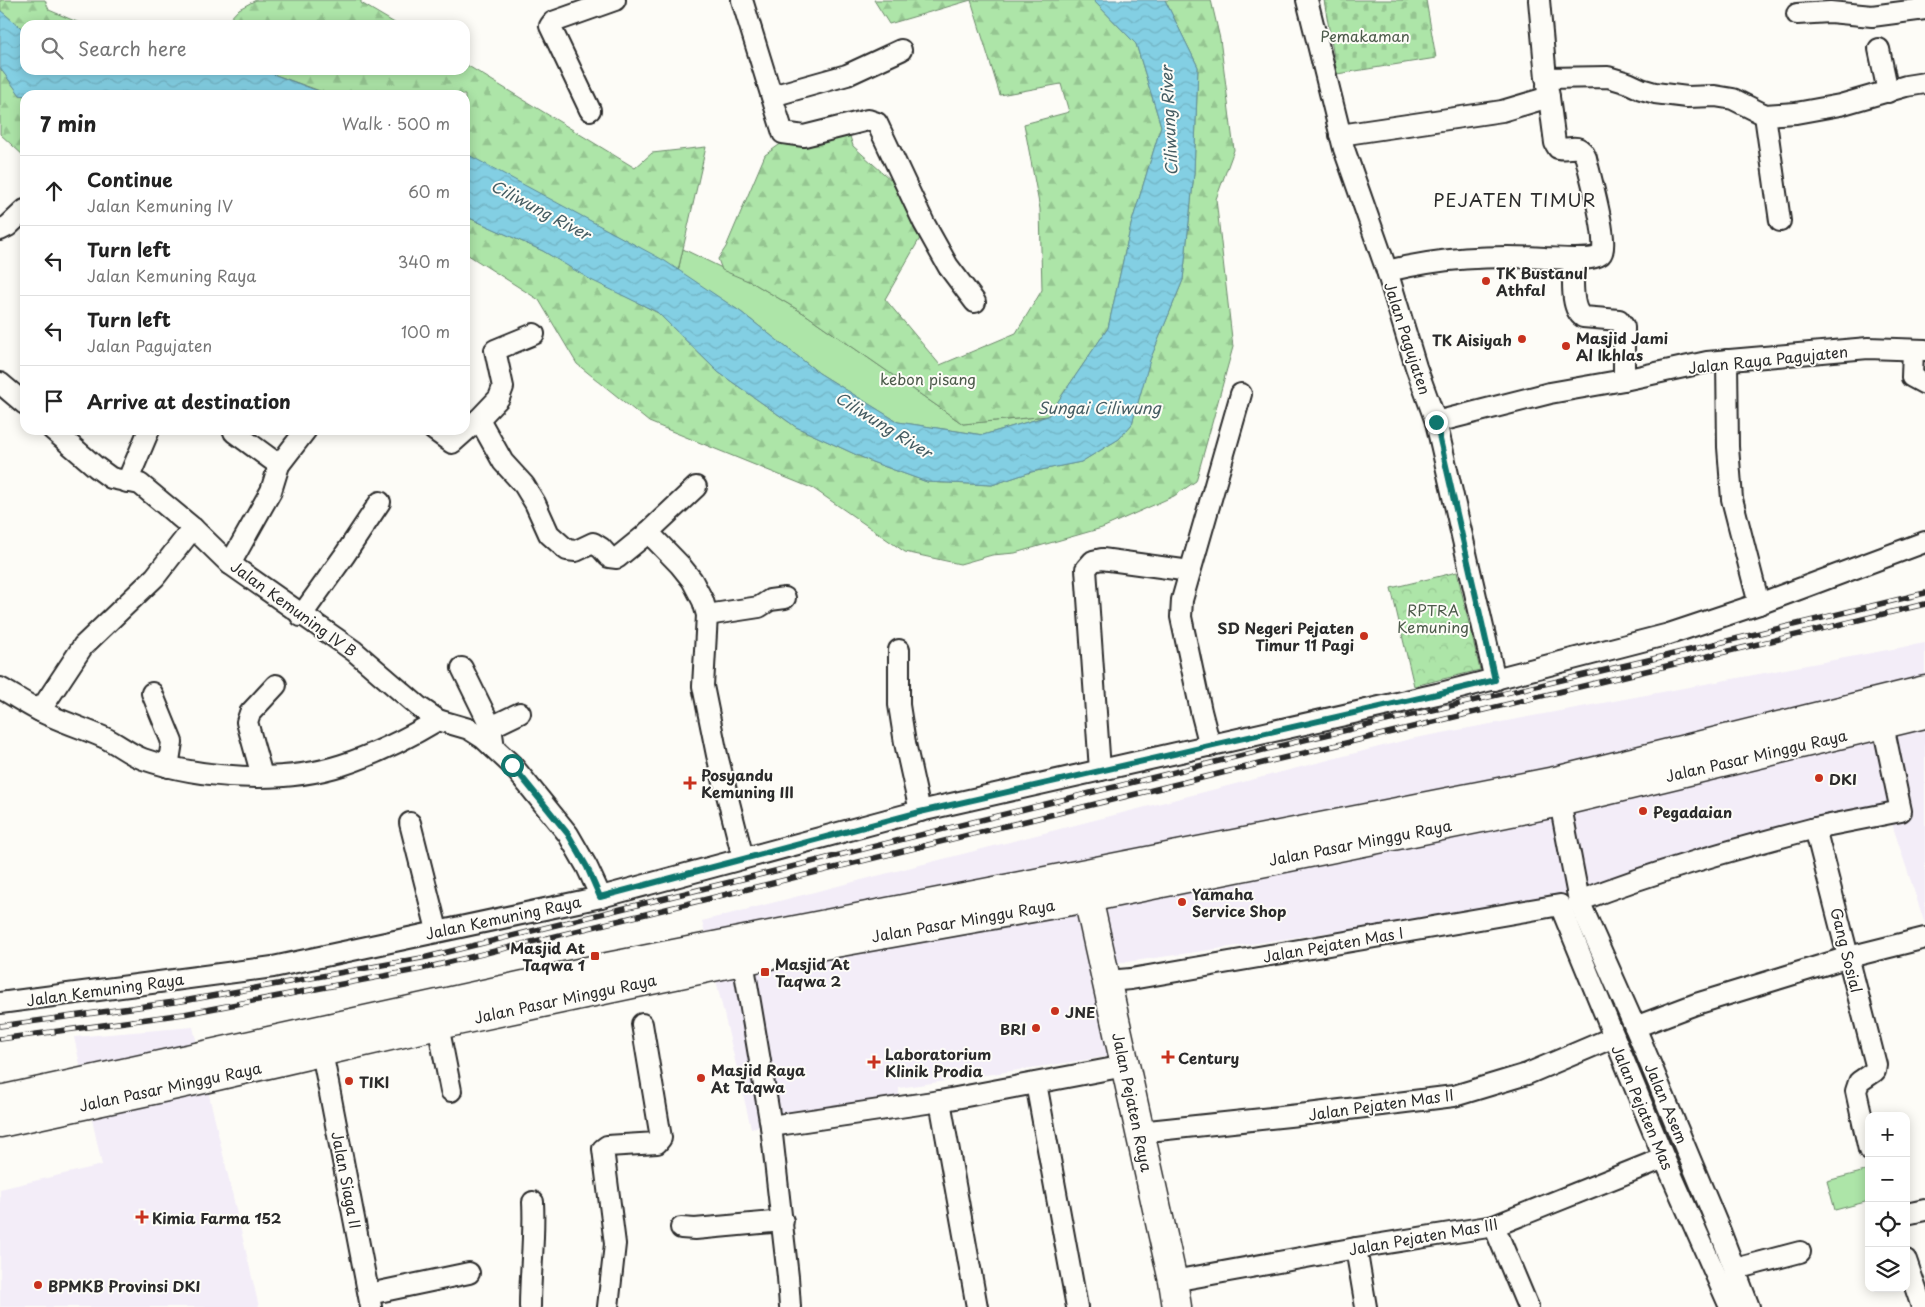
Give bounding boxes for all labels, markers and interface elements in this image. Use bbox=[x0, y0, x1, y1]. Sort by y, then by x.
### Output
search box bbox=[20, 20, 470, 75]
park label: Pemakaman bbox=[1320, 24, 1410, 47]
icon: search bbox=[38, 34, 66, 62]
text: Search here bbox=[78, 34, 187, 62]
water label: Ciliwung River bbox=[1153, 63, 1183, 176]
text: 7 min bbox=[40, 107, 96, 139]
text: Walk · 500 m bbox=[342, 111, 450, 135]
text: Continue bbox=[87, 165, 173, 193]
water label: Ciliwung River bbox=[487, 173, 598, 247]
icon: ahead bbox=[40, 177, 68, 205]
text: 60 m bbox=[408, 179, 450, 203]
district label: PEJATEN TIMUR bbox=[1433, 186, 1597, 213]
text: Jalan Kemuning IV bbox=[87, 193, 233, 217]
text: Turn left bbox=[87, 235, 171, 263]
icon: left bbox=[40, 247, 68, 275]
text: 340 m bbox=[398, 249, 450, 273]
place label: TK Bustanul Athfal bbox=[1495, 261, 1588, 301]
text: Jalan Kemuning Raya bbox=[87, 263, 256, 287]
marker: TK Bustanul Athfal bbox=[1480, 275, 1492, 287]
street label: Jalan Pagujaten bbox=[1379, 279, 1437, 397]
text: Turn left bbox=[87, 305, 171, 333]
icon: left bbox=[40, 317, 68, 345]
text: 100 m bbox=[401, 319, 450, 343]
place label: Masjid Jami Al Ikhlas bbox=[1576, 326, 1668, 366]
place label: TK Aisiyah bbox=[1432, 328, 1512, 351]
text: Jalan Pagujaten bbox=[87, 333, 212, 357]
marker: TK Aisiyah bbox=[1516, 333, 1528, 345]
street label: Jalan Raya Pagujaten bbox=[1687, 339, 1849, 379]
marker: Masjid Jami Al Ikhlas bbox=[1560, 340, 1572, 352]
park label: kebon pisang bbox=[880, 367, 976, 390]
water label: Ciliwung River bbox=[831, 385, 939, 465]
icon: arrive bbox=[40, 387, 68, 415]
text: Arrive at destination bbox=[87, 387, 291, 415]
water label: Sungai Ciliwung bbox=[1037, 395, 1162, 419]
route end bbox=[1425, 411, 1448, 434]
street label: Jalan Kemuning IV B bbox=[226, 554, 362, 662]
park label: RPTRA Kemuning bbox=[1397, 598, 1469, 638]
place label: SD Negeri Pejaten Timur 11 Pagi bbox=[1217, 616, 1354, 656]
marker: SD Negeri Pejaten Timur 11 Pagi bbox=[1358, 630, 1370, 642]
street label: Jalan Pasar Minggu Raya bbox=[1663, 723, 1850, 787]
route start bbox=[501, 754, 524, 777]
place label: Posyandu Kemuning III bbox=[701, 763, 794, 803]
place label: DKI bbox=[1829, 767, 1857, 790]
marker: DKI bbox=[1813, 772, 1825, 784]
marker: Posyandu Kemuning III bbox=[683, 776, 697, 790]
place label: Pegadaian bbox=[1653, 800, 1732, 823]
marker: Pegadaian bbox=[1637, 805, 1649, 817]
street label: Jalan Pasar Minggu Raya bbox=[1267, 813, 1454, 871]
place label: Yamaha Service Shop bbox=[1192, 882, 1286, 922]
street label: Jalan Kemuning Raya bbox=[423, 889, 584, 945]
street label: Jalan Pasar Minggu Raya bbox=[869, 892, 1057, 947]
marker: Yamaha Service Shop bbox=[1176, 896, 1188, 908]
street label: Gang Sosial bbox=[1825, 905, 1869, 995]
street label: Jalan Pejaten Mas I bbox=[1261, 920, 1405, 968]
place label: Masjid At Taqwa 1 bbox=[510, 936, 585, 976]
marker: Masjid At Taqwa 1 bbox=[589, 950, 601, 962]
place label: Masjid At Taqwa 2 bbox=[775, 952, 850, 992]
street label: Jalan Kemuning Raya bbox=[25, 966, 186, 1011]
marker: Masjid At Taqwa 2 bbox=[759, 966, 771, 978]
street label: Jalan Pasar Minggu Raya bbox=[472, 967, 659, 1029]
place label: JNE bbox=[1065, 1000, 1095, 1023]
marker: JNE bbox=[1049, 1005, 1061, 1017]
place label: BRI bbox=[1000, 1017, 1026, 1040]
marker: BRI bbox=[1030, 1022, 1042, 1034]
street label: Jalan Pejaten Raya bbox=[1107, 1030, 1159, 1174]
street label: Jalan Pejaten Mas bbox=[1606, 1041, 1680, 1173]
place label: Laboratorium Klinik Prodia bbox=[885, 1042, 991, 1082]
place label: Century bbox=[1178, 1046, 1239, 1069]
marker: Century bbox=[1162, 1051, 1174, 1063]
street label: Jalan Pasar Minggu Raya bbox=[77, 1055, 264, 1117]
marker: Laboratorium Klinik Prodia bbox=[867, 1055, 881, 1069]
place label: Masjid Raya At Taqwa bbox=[711, 1058, 806, 1098]
street label: Jalan Asem bbox=[1640, 1059, 1694, 1147]
place label: TIKI bbox=[359, 1070, 389, 1093]
marker: Masjid Raya At Taqwa bbox=[695, 1072, 707, 1084]
marker: TIKI bbox=[343, 1075, 355, 1087]
street label: Jalan Pejaten Mas II bbox=[1307, 1082, 1455, 1126]
map controls bbox=[1865, 1112, 1910, 1292]
button: + bbox=[1865, 1112, 1910, 1157]
street label: Jalan Siaga II bbox=[326, 1129, 368, 1231]
button: − bbox=[1865, 1157, 1910, 1202]
button: locate bbox=[1865, 1202, 1910, 1247]
place label: Kimia Farma 152 bbox=[152, 1206, 282, 1229]
marker: Kimia Farma 152 bbox=[136, 1211, 148, 1223]
street label: Jalan Pejaten Mas III bbox=[1347, 1212, 1499, 1260]
button: layers bbox=[1865, 1247, 1910, 1292]
place label: BPMKB Provinsi DKI bbox=[48, 1274, 200, 1297]
marker: BPMKB Provinsi DKI bbox=[32, 1279, 44, 1291]

